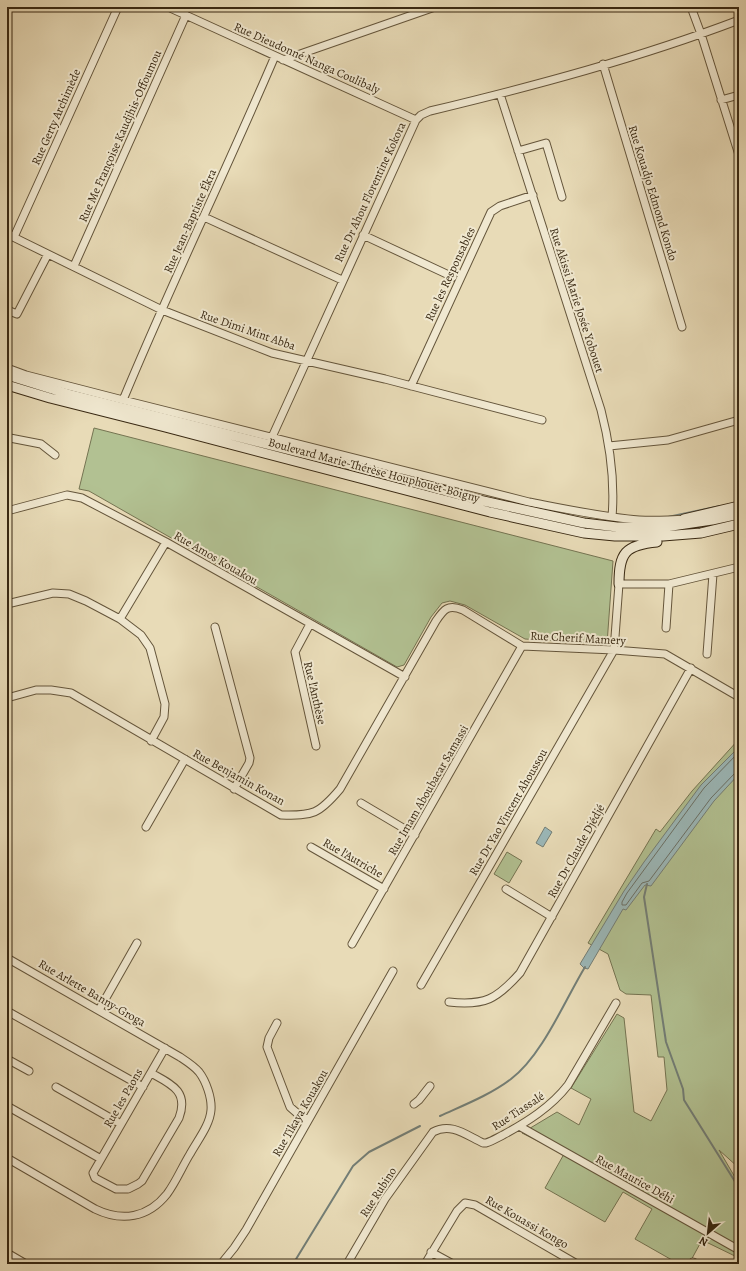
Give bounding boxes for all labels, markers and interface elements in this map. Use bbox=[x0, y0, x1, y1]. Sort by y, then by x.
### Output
street label: Rue Dieudonné Nanga Coulibaly bbox=[231, 18, 383, 98]
street label: Rue Me Françoise Kaudjhis-Offoumou bbox=[75, 47, 166, 225]
street label: Rue Gerty Archimède bbox=[28, 66, 84, 168]
street label: Rue Dr Ahou Florentine Kokora bbox=[330, 119, 410, 265]
street label: Rue Kouadjo Edmond Kondo bbox=[625, 123, 681, 263]
street label: Rue Jean-Baptiste Ékra bbox=[160, 166, 220, 276]
street label: Rue les Responsables bbox=[421, 224, 479, 324]
street label: Rue Akissi Marie Josée Yobouet bbox=[546, 226, 608, 374]
street label: Rue Dimi Mint Abba bbox=[198, 306, 298, 354]
street label: Boulevard Marie-Thérèse Houphouët-Boigny bbox=[266, 434, 482, 506]
street label: Rue Amos Kouakou bbox=[171, 527, 261, 589]
street label: Rue Cherif Mamery bbox=[530, 628, 627, 649]
street label: Rue l'Anthèse bbox=[300, 660, 330, 726]
street label: Rue Imam Aboubacar Samassi bbox=[384, 722, 472, 858]
street label: Rue Benjamin Konan bbox=[190, 745, 288, 809]
street label: Rue Dr Yao Vincent Ahoussou bbox=[465, 745, 551, 878]
street label: Rue Dr Claude Djédjé bbox=[544, 801, 608, 901]
street label: Rue l'Autriche bbox=[320, 834, 386, 882]
street label: Rue Arlette Banny-Groga bbox=[35, 956, 149, 1030]
street label: Rue les Paons bbox=[100, 1065, 147, 1131]
street label: Rue Tikaya Kouakou bbox=[268, 1066, 332, 1160]
street label: Rue Tiassalé bbox=[489, 1088, 547, 1134]
street label: Rue Maurice Déhi bbox=[593, 1151, 677, 1207]
street label: Rue Rubino bbox=[356, 1164, 400, 1220]
street label: Rue Kouassi Kongo bbox=[482, 1192, 572, 1252]
north arrow bbox=[688, 1213, 728, 1253]
text: N bbox=[696, 1233, 711, 1250]

